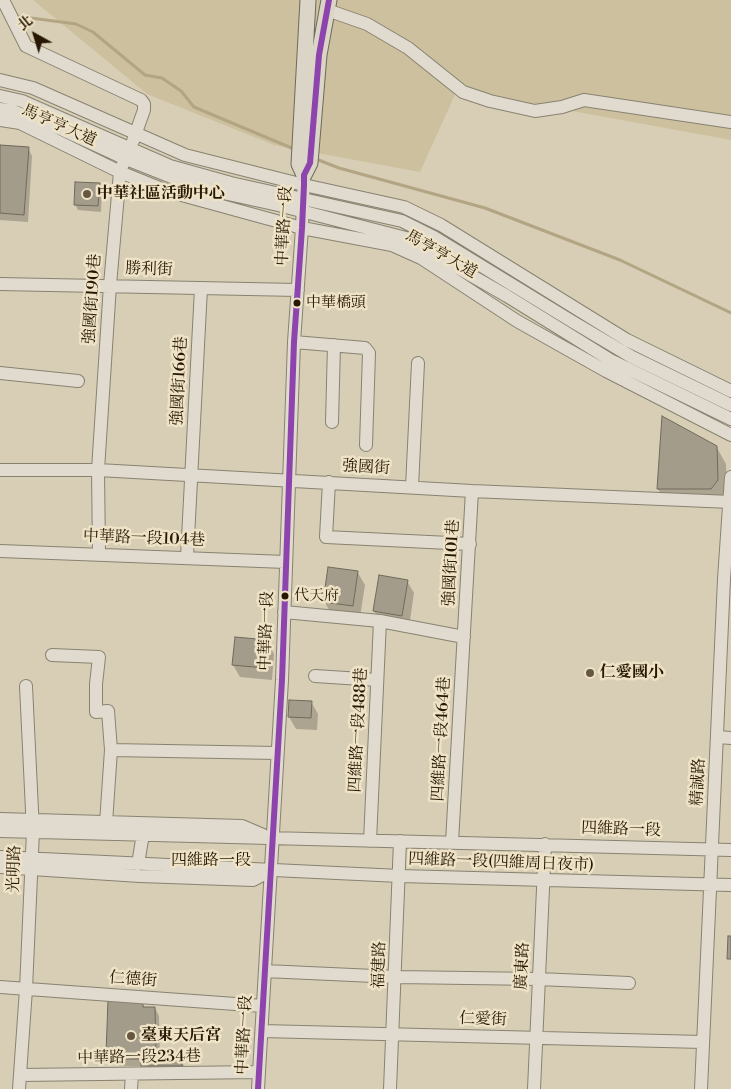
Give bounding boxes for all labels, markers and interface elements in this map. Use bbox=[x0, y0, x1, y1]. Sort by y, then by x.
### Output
north arrow bbox=[10, 10, 60, 60]
text: 北 bbox=[14, 12, 37, 35]
street label: 馬亨亨大道 bbox=[19, 101, 99, 151]
place label: 中華社區活動中心 bbox=[97, 184, 225, 204]
street label: 中華路一段 bbox=[273, 186, 297, 266]
marker: 中華社區活動中心 bbox=[81, 188, 93, 200]
street label: 馬亨亨大道 bbox=[402, 227, 480, 283]
street label: 強國街190巷 bbox=[80, 253, 106, 345]
street label: 勝利街 bbox=[125, 260, 173, 280]
place label: 中華橋頭 bbox=[306, 294, 366, 312]
marker: 中華橋頭 bbox=[292, 298, 302, 308]
street label: 強國街166巷 bbox=[168, 336, 192, 426]
street label: 強國街 bbox=[342, 457, 390, 479]
street label: 強國街101巷 bbox=[440, 519, 464, 607]
street label: 中華路一段104巷 bbox=[82, 527, 206, 551]
place label: 代天府 bbox=[294, 587, 339, 605]
street label: 中華路一段 bbox=[256, 591, 278, 671]
marker: 代天府 bbox=[280, 591, 290, 601]
place label: 仁愛國小 bbox=[600, 663, 664, 683]
street label: 四維路一段488巷 bbox=[346, 667, 372, 793]
marker: 仁愛國小 bbox=[584, 667, 596, 679]
street label: 四維路一段464巷 bbox=[429, 676, 455, 802]
street label: 精誠路 bbox=[688, 758, 710, 806]
street label: 四維路一段 bbox=[581, 819, 661, 841]
street label: 光明路 bbox=[5, 845, 25, 893]
street label: 四維路一段(四維周日夜市) bbox=[408, 850, 594, 876]
street label: 四維路一段 bbox=[171, 851, 251, 871]
street label: 福建路 bbox=[370, 941, 390, 989]
street label: 廣東路 bbox=[512, 942, 534, 990]
street label: 仁德街 bbox=[108, 969, 158, 991]
street label: 中華路一段 bbox=[233, 995, 257, 1075]
street label: 仁愛街 bbox=[459, 1010, 507, 1030]
place label: 臺東天后宮 bbox=[141, 1026, 221, 1046]
marker: 臺東天后宮 bbox=[125, 1030, 137, 1042]
street label: 中華路一段234巷 bbox=[77, 1047, 201, 1069]

